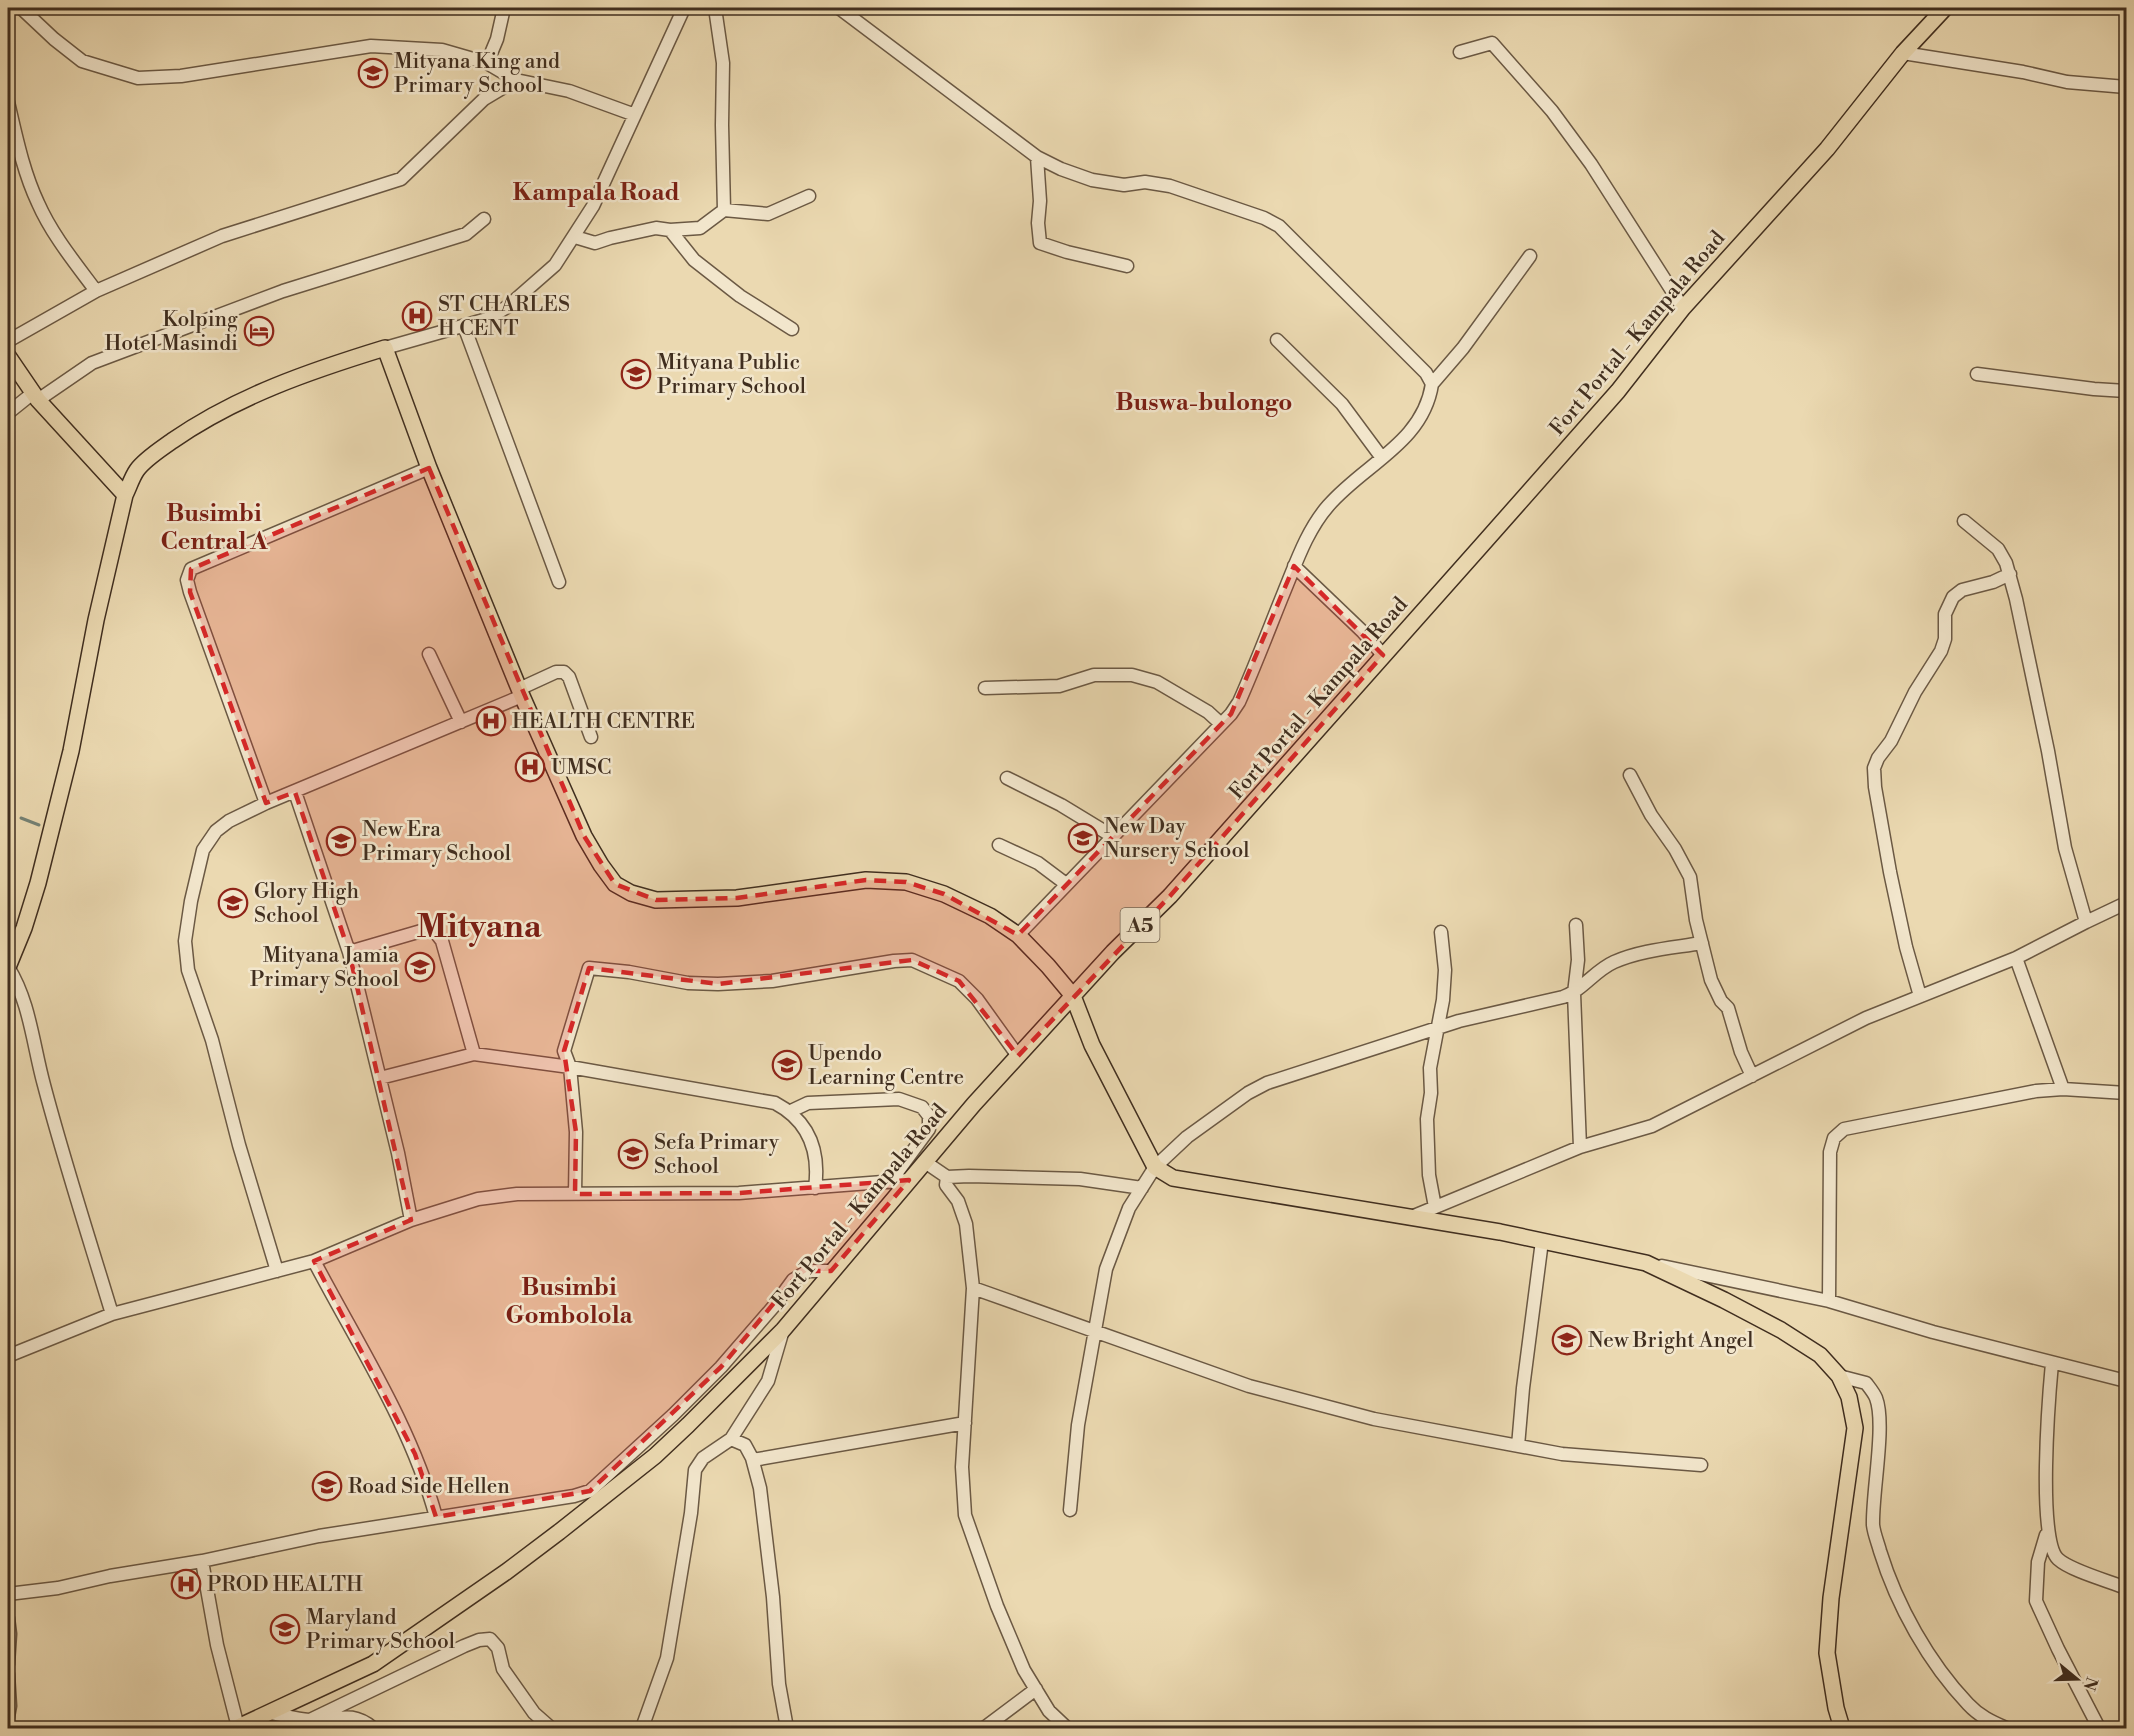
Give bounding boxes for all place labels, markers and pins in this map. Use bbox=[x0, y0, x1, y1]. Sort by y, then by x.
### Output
place label: Mityana King and Primary School bbox=[394, 49, 560, 99]
school or university icon: Mityana King and Primary School bbox=[357, 57, 389, 89]
place label: ST CHARLES H CENT bbox=[438, 292, 570, 342]
hospital icon: ST CHARLES H CENT bbox=[401, 300, 433, 332]
place label: Kolping Hotel Masindi bbox=[104, 307, 238, 357]
hotel icon: Kolping Hotel Masindi bbox=[243, 315, 275, 347]
place label: Mityana Public Primary School bbox=[657, 350, 806, 400]
school or university icon: Mityana Public Primary School bbox=[620, 358, 652, 390]
hospital icon: HEALTH CENTRE bbox=[475, 705, 507, 737]
place label: HEALTH CENTRE bbox=[512, 709, 695, 735]
hospital icon: UMSC bbox=[514, 751, 546, 783]
place label: UMSC bbox=[551, 755, 612, 781]
place label: New Day Nursery School bbox=[1104, 814, 1249, 864]
place label: New Era Primary School bbox=[362, 817, 511, 867]
school or university icon: New Day Nursery School bbox=[1067, 822, 1099, 854]
school or university icon: New Era Primary School bbox=[325, 825, 357, 857]
place label: Glory High School bbox=[254, 879, 359, 929]
school or university icon: Glory High School bbox=[217, 887, 249, 919]
place label: Mityana Jamia Primary School bbox=[250, 943, 399, 993]
school or university icon: Mityana Jamia Primary School bbox=[404, 951, 436, 983]
place label: Upendo Learning Centre bbox=[808, 1041, 964, 1091]
school or university icon: Upendo Learning Centre bbox=[771, 1049, 803, 1081]
place label: Sefa Primary School bbox=[654, 1130, 780, 1180]
school or university icon: Sefa Primary School bbox=[617, 1138, 649, 1170]
school or university icon: New Bright Angel bbox=[1551, 1324, 1583, 1356]
place label: New Bright Angel bbox=[1588, 1328, 1753, 1354]
school or university icon: Road Side Hellen bbox=[311, 1470, 343, 1502]
place label: Road Side Hellen bbox=[348, 1474, 510, 1500]
hospital icon: PROD HEALTH bbox=[170, 1568, 202, 1600]
place label: PROD HEALTH bbox=[207, 1572, 363, 1598]
place label: Maryland Primary School bbox=[306, 1605, 455, 1655]
school or university icon: Maryland Primary School bbox=[269, 1613, 301, 1645]

